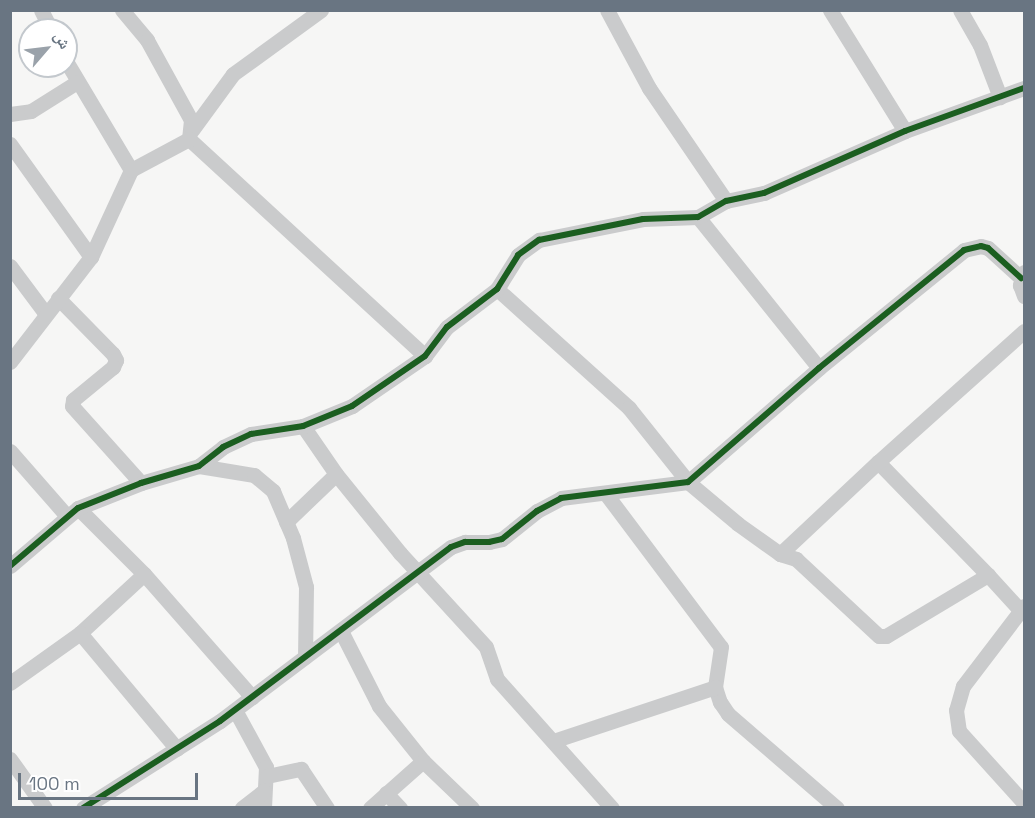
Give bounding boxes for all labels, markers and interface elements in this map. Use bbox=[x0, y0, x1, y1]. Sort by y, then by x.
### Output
north arrow bbox=[18, 18, 78, 78]
text: ش bbox=[49, 28, 76, 53]
scale bar bbox=[21, 761, 201, 799]
text: 100 m bbox=[29, 772, 80, 795]

